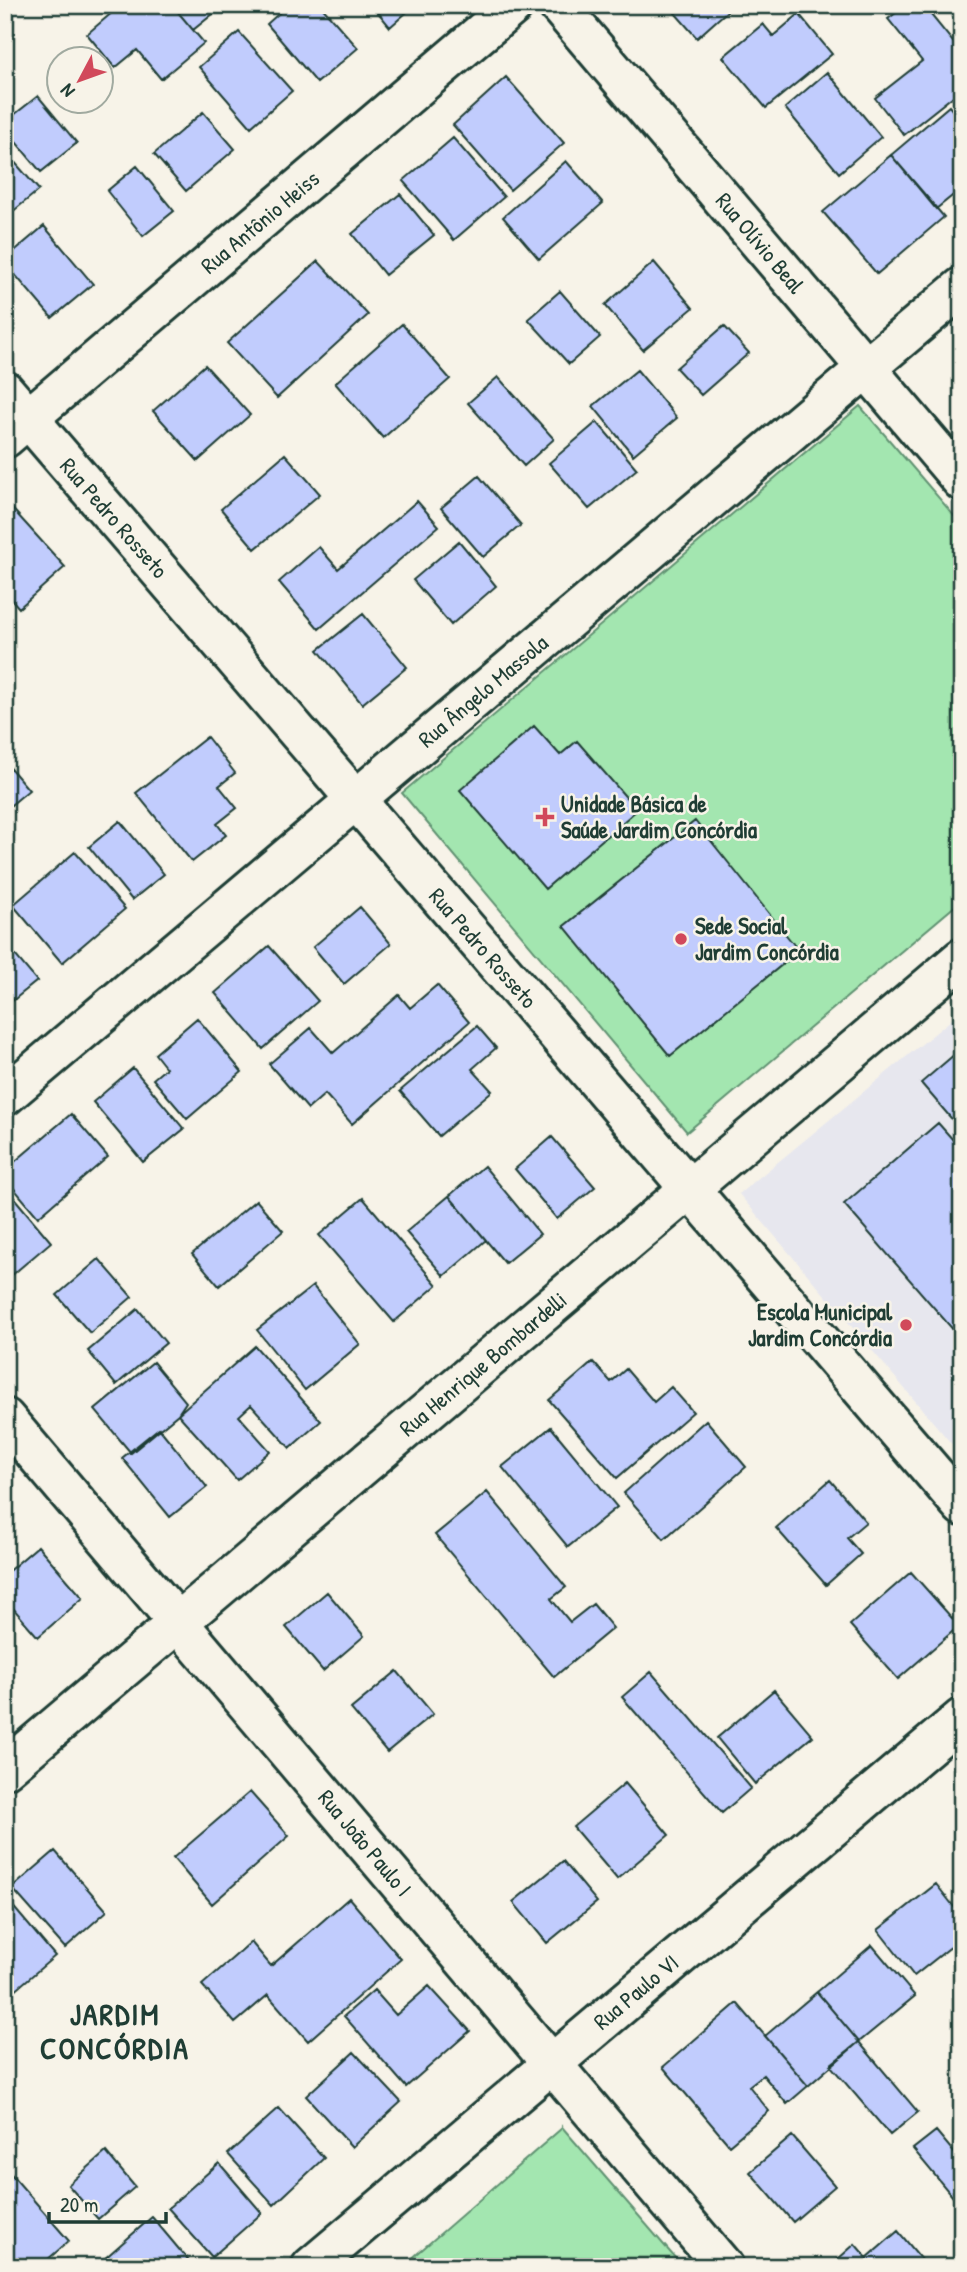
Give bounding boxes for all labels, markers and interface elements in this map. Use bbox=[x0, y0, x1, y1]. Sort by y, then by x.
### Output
north arrow bbox=[46, 46, 116, 116]
text: N bbox=[54, 79, 80, 103]
street label: Rua Antônio Heiss bbox=[194, 163, 326, 280]
street label: Rua Olívio Beal bbox=[709, 186, 812, 300]
street label: Rua Pedro Rosseto bbox=[53, 451, 175, 585]
street label: Rua Ângelo Massola bbox=[411, 627, 554, 754]
place label: Unidade Básica de Saúde Jardim Concórdia bbox=[561, 788, 757, 845]
marker: Unidade Básica de Saúde Jardim Concórdia bbox=[535, 807, 555, 827]
street label: Rua Pedro Rosseto bbox=[422, 881, 544, 1015]
place label: Sede Social Jardim Concórdia bbox=[695, 910, 839, 967]
marker: Sede Social Jardim Concórdia bbox=[673, 931, 689, 947]
street label: Rua Henrique Bombardelli bbox=[392, 1284, 573, 1443]
place label: Escola Municipal Jardim Concórdia bbox=[748, 1296, 893, 1353]
marker: Escola Municipal Jardim Concórdia bbox=[898, 1317, 914, 1333]
street label: Rua João Paulo I bbox=[312, 1783, 419, 1903]
street label: Rua Paulo VI bbox=[587, 1947, 685, 2036]
district label: JARDIM CONCÓRDIA bbox=[40, 1994, 190, 2068]
scale bar bbox=[49, 2181, 166, 2225]
text: 20 m bbox=[60, 2190, 98, 2219]

